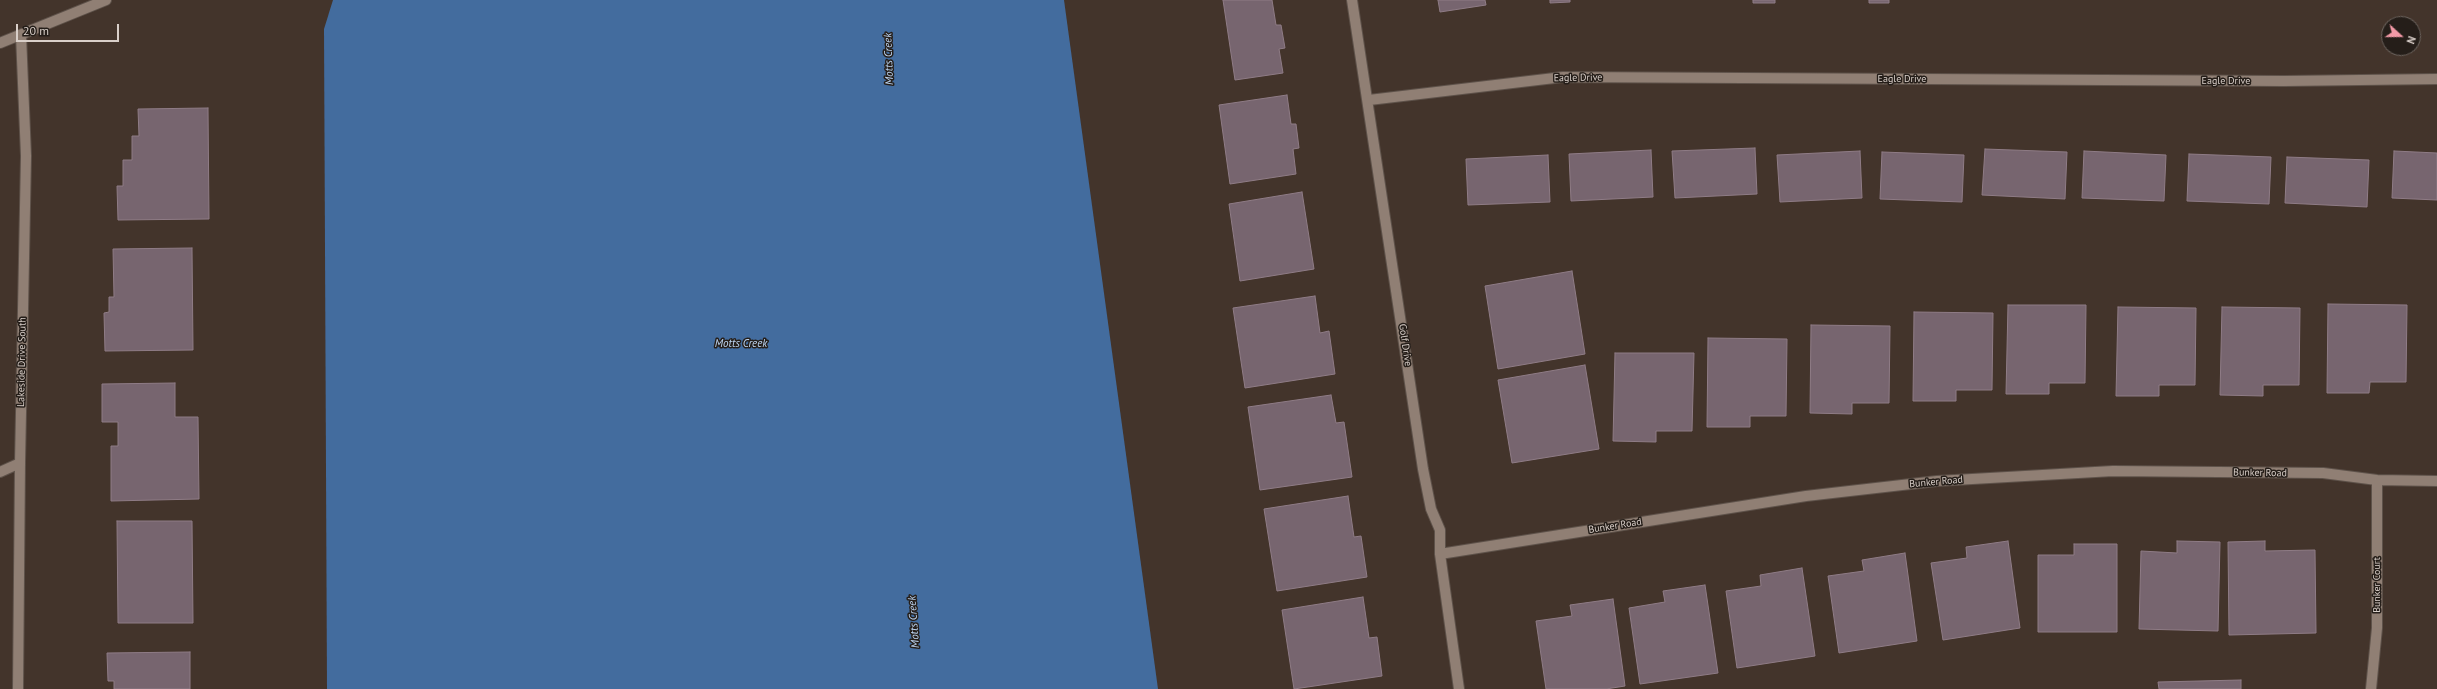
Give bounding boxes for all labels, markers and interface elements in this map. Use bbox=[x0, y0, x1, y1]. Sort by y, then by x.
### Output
scale bar bbox=[18, 16, 121, 42]
north arrow bbox=[2381, 16, 2421, 56]
text: 20 m bbox=[23, 23, 49, 38]
water label: Motts Creek bbox=[881, 33, 897, 85]
text: N bbox=[2403, 34, 2419, 46]
street label: Eagle Drive bbox=[1554, 72, 1602, 84]
street label: Eagle Drive bbox=[1878, 73, 1926, 85]
street label: Eagle Drive bbox=[2202, 75, 2250, 87]
street label: Lakeside Drive South bbox=[15, 317, 29, 407]
street label: Golf Drive bbox=[1396, 323, 1414, 367]
water label: Motts Creek bbox=[715, 337, 767, 351]
street label: Bunker Road bbox=[2233, 467, 2287, 479]
street label: Bunker Road bbox=[1909, 474, 1963, 490]
street label: Bunker Road bbox=[1588, 516, 1642, 536]
street label: Bunker Court bbox=[2371, 557, 2383, 613]
water label: Motts Creek bbox=[906, 595, 922, 649]

